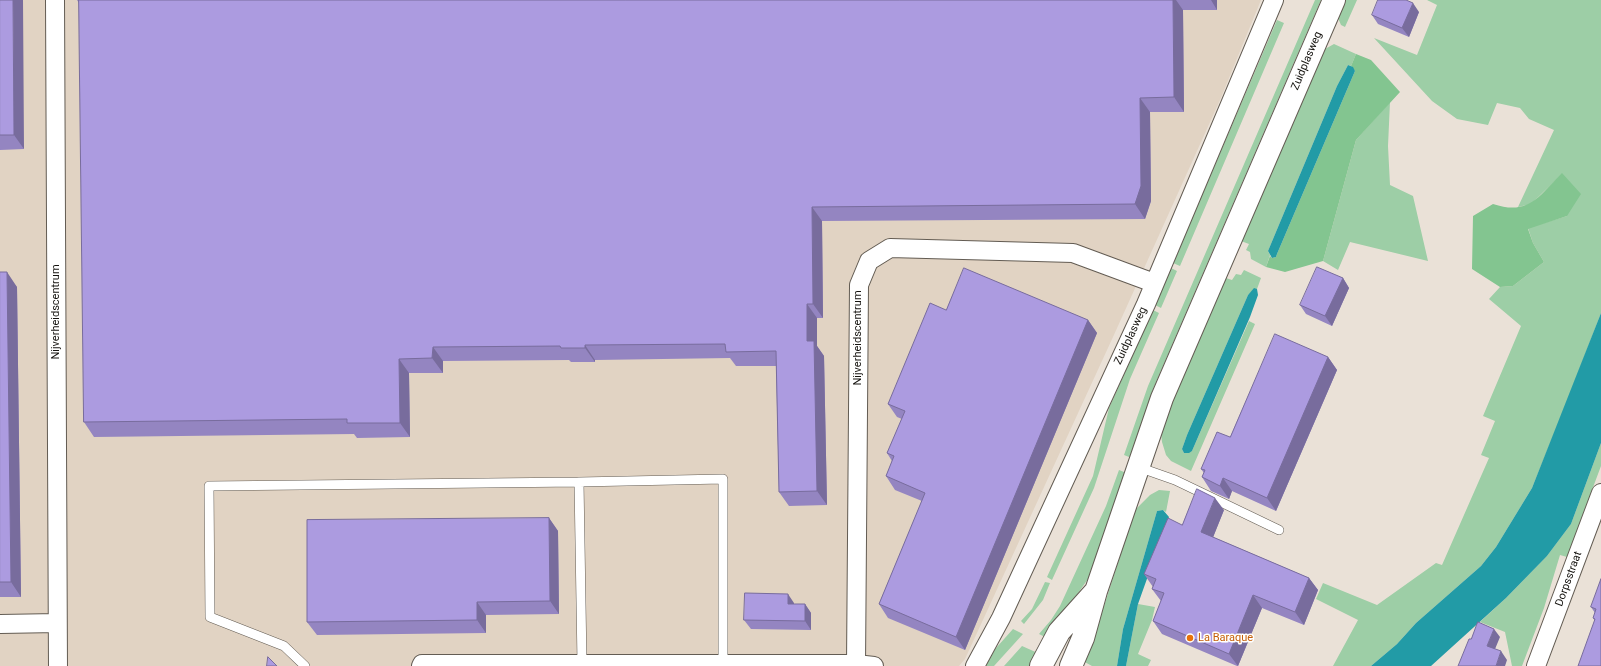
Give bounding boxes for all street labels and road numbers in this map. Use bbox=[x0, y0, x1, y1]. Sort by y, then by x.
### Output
street label: Zuidplasweg bbox=[1289, 30, 1325, 92]
street label: Nijverheidscentrum bbox=[49, 264, 63, 360]
street label: Nijverheidscentrum bbox=[851, 290, 865, 386]
street label: Zuidplasweg bbox=[1112, 305, 1150, 367]
street label: Dorpsstraat bbox=[1553, 550, 1585, 608]

